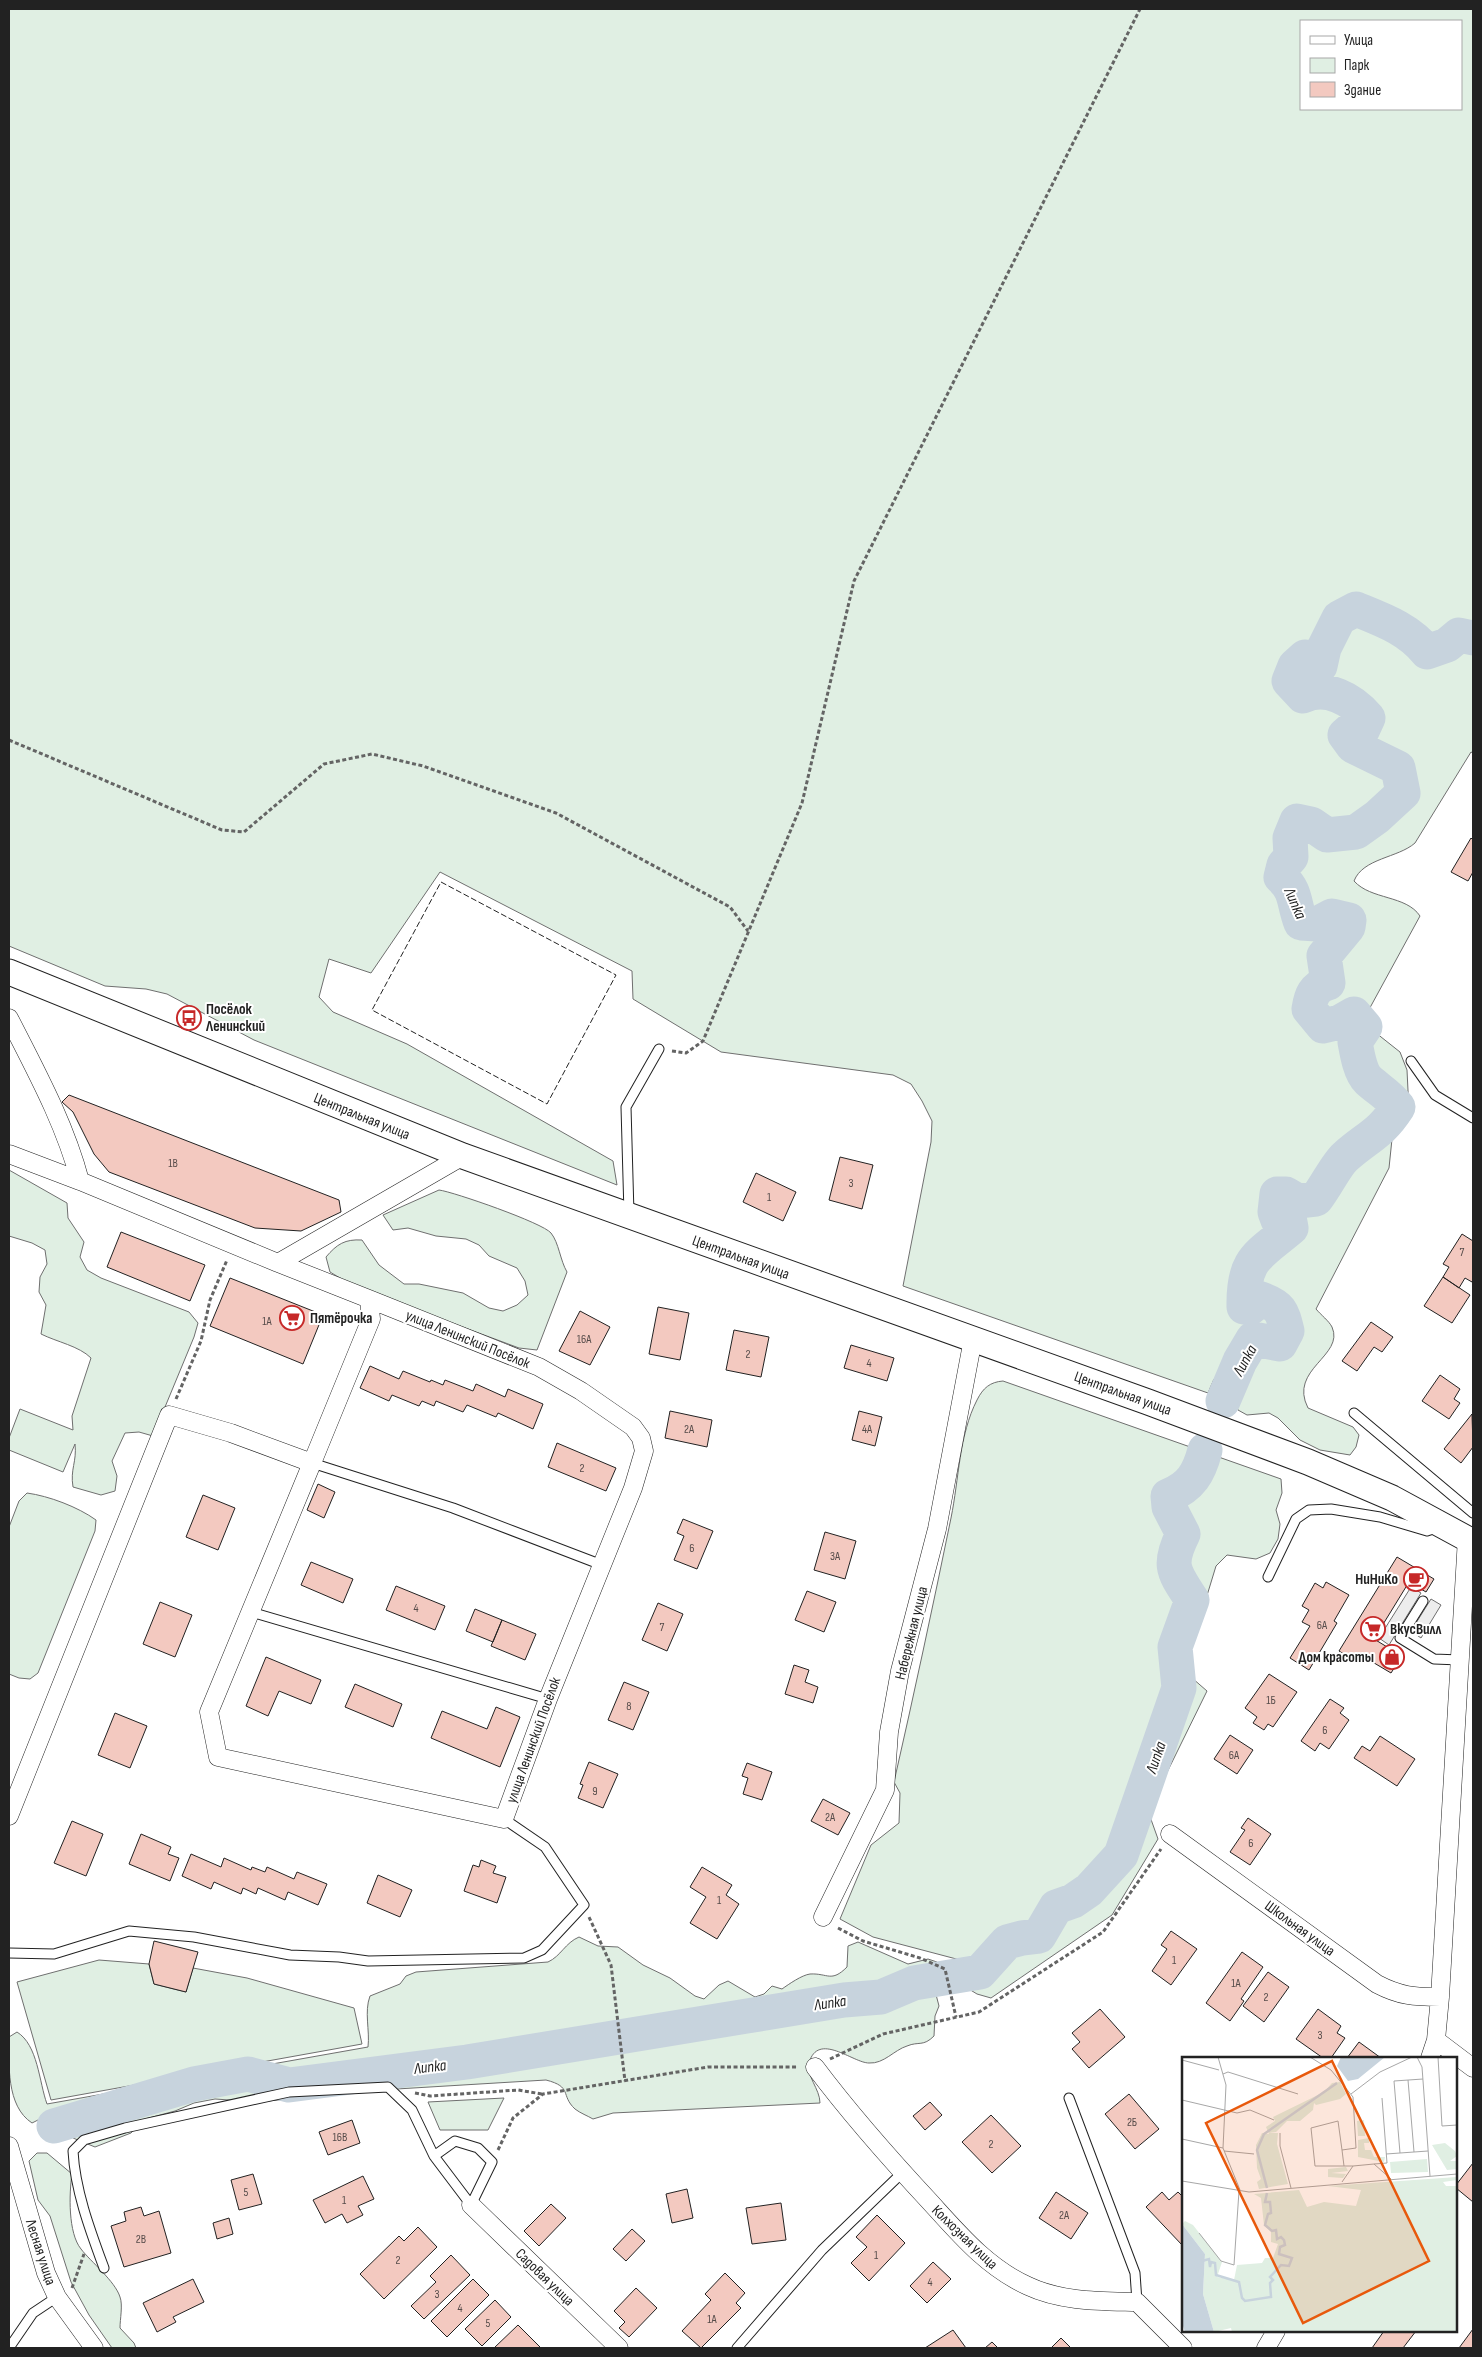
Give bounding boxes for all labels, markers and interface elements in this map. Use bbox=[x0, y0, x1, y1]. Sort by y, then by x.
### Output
legend bbox=[1300, 20, 1462, 110]
text: Улица bbox=[1344, 31, 1373, 50]
text: Парк bbox=[1344, 56, 1370, 75]
text: Здание bbox=[1344, 81, 1381, 100]
water label: Липка bbox=[1279, 884, 1310, 923]
place label: Посёлок Ленинский bbox=[205, 1000, 265, 1036]
bus stop icon: Посёлок Ленинский bbox=[176, 1005, 202, 1031]
street label: Центральная улица bbox=[311, 1089, 413, 1144]
house number: 1В bbox=[168, 1156, 178, 1171]
house number: 3 bbox=[848, 1176, 854, 1191]
house number: 1 bbox=[767, 1190, 772, 1205]
street label: Центральная улица bbox=[690, 1231, 792, 1284]
house number: 7 bbox=[1460, 1245, 1465, 1260]
supermarket icon: Пятёрочка bbox=[279, 1305, 305, 1331]
street label: улица Ленинский Посёлок bbox=[403, 1306, 533, 1373]
place label: Пятёрочка bbox=[310, 1309, 372, 1328]
house number: 1А bbox=[262, 1314, 273, 1329]
house number: 16А bbox=[577, 1332, 592, 1347]
water label: Липка bbox=[1229, 1342, 1262, 1380]
house number: 2 bbox=[746, 1347, 751, 1362]
house number: 4 bbox=[866, 1356, 872, 1371]
street label: Центральная улица bbox=[1072, 1367, 1174, 1420]
house number: 2А bbox=[684, 1422, 695, 1437]
house number: 4А bbox=[862, 1422, 873, 1437]
house number: 2 bbox=[580, 1461, 585, 1476]
house number: 6 bbox=[689, 1541, 695, 1556]
house number: 3А bbox=[830, 1549, 841, 1564]
cafe icon: НиНиКо bbox=[1403, 1566, 1429, 1592]
place label: НиНиКо bbox=[1355, 1570, 1398, 1589]
street label: Набережная улица bbox=[891, 1584, 932, 1682]
house number: 4 bbox=[413, 1601, 419, 1616]
supermarket icon: ВкусВилл bbox=[1360, 1616, 1386, 1642]
house number: 6А bbox=[1317, 1618, 1328, 1633]
house number: 7 bbox=[660, 1620, 665, 1635]
place label: ВкусВилл bbox=[1390, 1620, 1442, 1639]
shop icon: Дом красоты bbox=[1379, 1644, 1405, 1670]
place label: Дом красоты bbox=[1299, 1648, 1374, 1667]
street label: улица Ленинский Посёлок bbox=[502, 1674, 565, 1806]
house number: 1Б bbox=[1266, 1693, 1276, 1708]
house number: 8 bbox=[626, 1699, 632, 1714]
house number: 6 bbox=[1322, 1723, 1328, 1738]
water label: Липка bbox=[1142, 1739, 1171, 1777]
house number: 6А bbox=[1229, 1748, 1240, 1763]
house number: 9 bbox=[592, 1784, 598, 1799]
house number: 2А bbox=[825, 1810, 836, 1825]
house number: 6 bbox=[1248, 1836, 1254, 1851]
house number: 1 bbox=[717, 1893, 722, 1908]
street label: Школьная улица bbox=[1261, 1896, 1339, 1961]
house number: 1 bbox=[1172, 1953, 1177, 1968]
house number: 1А bbox=[1231, 1976, 1242, 1991]
house number: 2 bbox=[1264, 1990, 1269, 2005]
water label: Липка bbox=[812, 1992, 848, 2015]
house number: 3 bbox=[1317, 2028, 1323, 2043]
water label: Липка bbox=[412, 2056, 448, 2079]
inset map bbox=[1182, 2057, 1457, 2332]
house number: 2Б bbox=[1127, 2115, 1137, 2130]
house number: 16В bbox=[333, 2130, 347, 2145]
house number: 2 bbox=[989, 2137, 994, 2152]
house number: 5 bbox=[244, 2185, 249, 2200]
house number: 1 bbox=[342, 2193, 347, 2208]
street label: Колхозная улица bbox=[928, 2201, 1002, 2274]
house number: 2А bbox=[1059, 2208, 1070, 2223]
street label: Лесная улица bbox=[21, 2216, 60, 2288]
house number: 2В bbox=[136, 2232, 146, 2247]
street label: Садовая улица bbox=[511, 2245, 578, 2310]
house number: 1 bbox=[874, 2248, 879, 2263]
house number: 2 bbox=[396, 2253, 401, 2268]
house number: 4 bbox=[927, 2275, 933, 2290]
house number: 3 bbox=[434, 2287, 440, 2302]
house number: 4 bbox=[457, 2301, 463, 2316]
house number: 1А bbox=[707, 2312, 718, 2327]
house number: 5 bbox=[486, 2316, 491, 2331]

